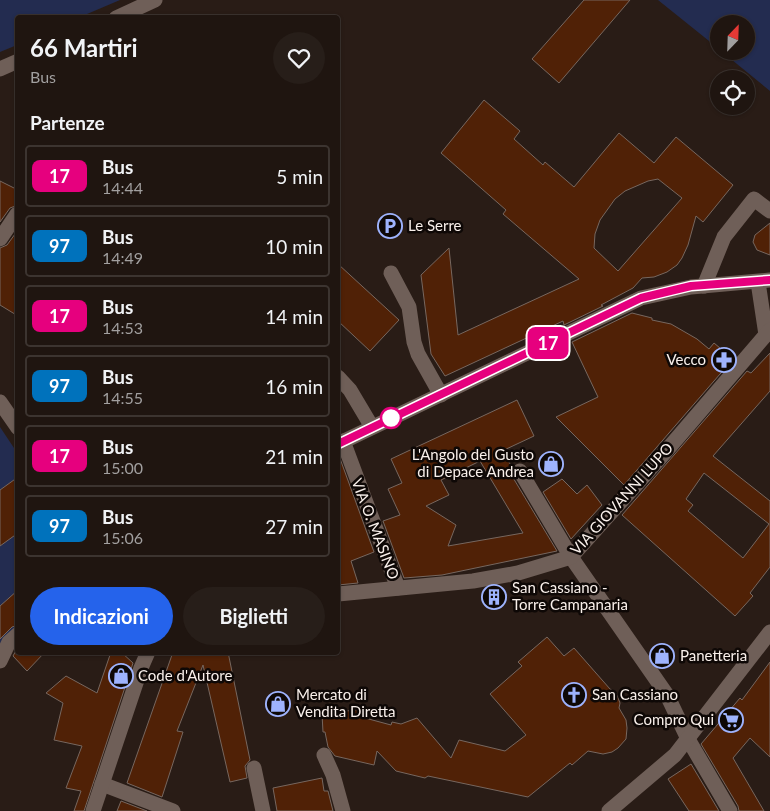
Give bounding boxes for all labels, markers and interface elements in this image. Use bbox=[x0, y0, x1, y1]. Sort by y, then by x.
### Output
north arrow bbox=[710, 15, 755, 60]
map controls bbox=[710, 15, 755, 115]
button: heart bbox=[273, 32, 325, 84]
text: 66 Martiri bbox=[30, 33, 138, 62]
text: Bus bbox=[30, 67, 56, 86]
button: locate bbox=[710, 70, 755, 115]
text: Partenze bbox=[30, 111, 105, 134]
text: Bus bbox=[102, 155, 133, 178]
text: 17 bbox=[49, 165, 70, 187]
text: 5 min bbox=[276, 165, 323, 188]
text: 14:44 bbox=[102, 178, 143, 197]
parking icon: Le Serre bbox=[377, 213, 403, 239]
place label: Le Serre bbox=[408, 216, 462, 234]
text: Bus bbox=[102, 225, 133, 248]
text: 97 bbox=[49, 235, 70, 257]
text: 10 min bbox=[265, 235, 323, 258]
text: 14:49 bbox=[102, 248, 143, 267]
text: Bus bbox=[102, 295, 133, 318]
text: 17 bbox=[49, 305, 70, 327]
text: 14 min bbox=[265, 305, 323, 328]
text: 14:53 bbox=[102, 318, 143, 337]
line badge: 17 bbox=[526, 327, 570, 359]
text: 17 bbox=[538, 332, 558, 354]
pharmacy icon: Vecco bbox=[711, 347, 737, 373]
place label: Vecco bbox=[666, 350, 706, 368]
text: Bus bbox=[102, 365, 133, 388]
text: 97 bbox=[49, 375, 70, 397]
text: 16 min bbox=[265, 375, 323, 398]
text: 14:55 bbox=[102, 388, 143, 407]
unlabelled marker bbox=[380, 407, 402, 429]
text: Bus bbox=[102, 435, 133, 458]
street label: VIA GIOVANNI LUPO bbox=[566, 439, 676, 558]
text: 17 bbox=[49, 445, 70, 467]
text: 21 min bbox=[265, 445, 323, 468]
place label: L'Angolo del Gusto di Depace Andrea bbox=[412, 445, 534, 480]
shop icon: L'Angolo del Gusto di Depace Andrea bbox=[538, 451, 564, 477]
text: 15:00 bbox=[102, 458, 143, 477]
street label: VIA O. MASINO bbox=[348, 476, 403, 582]
text: Bus bbox=[102, 505, 133, 528]
text: 97 bbox=[49, 515, 70, 537]
text: 27 min bbox=[265, 515, 323, 538]
text: 15:06 bbox=[102, 528, 143, 547]
place label: San Cassiano - Torre Campanaria bbox=[512, 578, 628, 613]
building icon: San Cassiano - Torre Campanaria bbox=[481, 584, 507, 610]
button: Indicazioni bbox=[30, 587, 173, 645]
button: Biglietti bbox=[183, 587, 325, 645]
shop icon: Panetteria bbox=[649, 643, 675, 669]
place label: Panetteria bbox=[680, 646, 747, 664]
shop icon: Code d'Autore bbox=[108, 663, 134, 689]
place label: Code d'Autore bbox=[138, 666, 232, 684]
church icon: San Cassiano bbox=[561, 682, 587, 708]
place label: Mercato di Vendita Diretta bbox=[296, 685, 396, 720]
place label: San Cassiano bbox=[592, 685, 678, 703]
shop icon: Mercato di Vendita Diretta bbox=[265, 691, 291, 717]
supermarket icon: Compro Qui bbox=[718, 707, 744, 733]
place label: Compro Qui bbox=[634, 710, 714, 728]

